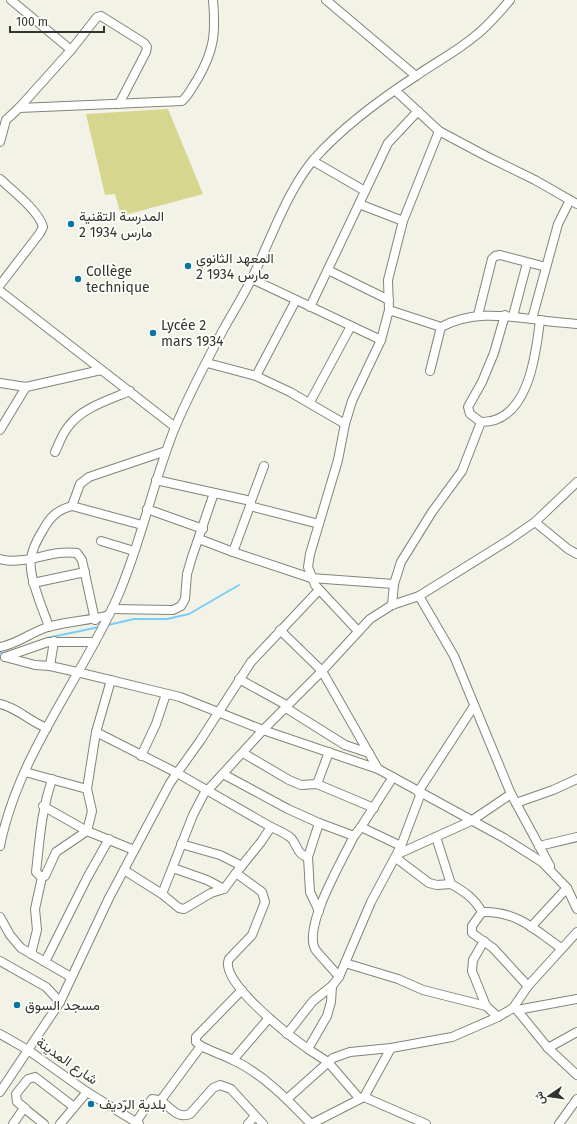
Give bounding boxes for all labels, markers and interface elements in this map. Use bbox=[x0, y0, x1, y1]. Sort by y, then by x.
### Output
scale bar bbox=[10, 8, 104, 34]
text: 100 m bbox=[16, 15, 48, 29]
place label: المدرسة التقنية 2 مارس 1934 bbox=[79, 208, 164, 241]
marker: المدرسة التقنية 2 مارس 1934 bbox=[66, 219, 76, 229]
place label: المعهد الثانوي 2 مارس 1934 bbox=[196, 250, 274, 283]
marker: المعهد الثانوي 2 مارس 1934 bbox=[183, 261, 193, 271]
place label: Collège technique bbox=[86, 263, 150, 296]
marker: Collège technique bbox=[73, 274, 83, 284]
place label: Lycée 2 mars 1934 bbox=[161, 317, 224, 350]
marker: Lycée 2 mars 1934 bbox=[148, 328, 158, 338]
place label: مسجد السوق bbox=[25, 997, 100, 1014]
marker: مسجد السوق bbox=[12, 1000, 22, 1010]
street label: شارع المدينة bbox=[32, 1034, 101, 1090]
north arrow bbox=[529, 1076, 569, 1116]
text: ش bbox=[532, 1090, 548, 1106]
place label: بلدية الرّديف bbox=[99, 1096, 166, 1113]
marker: بلدية الرّديف bbox=[86, 1099, 96, 1109]

